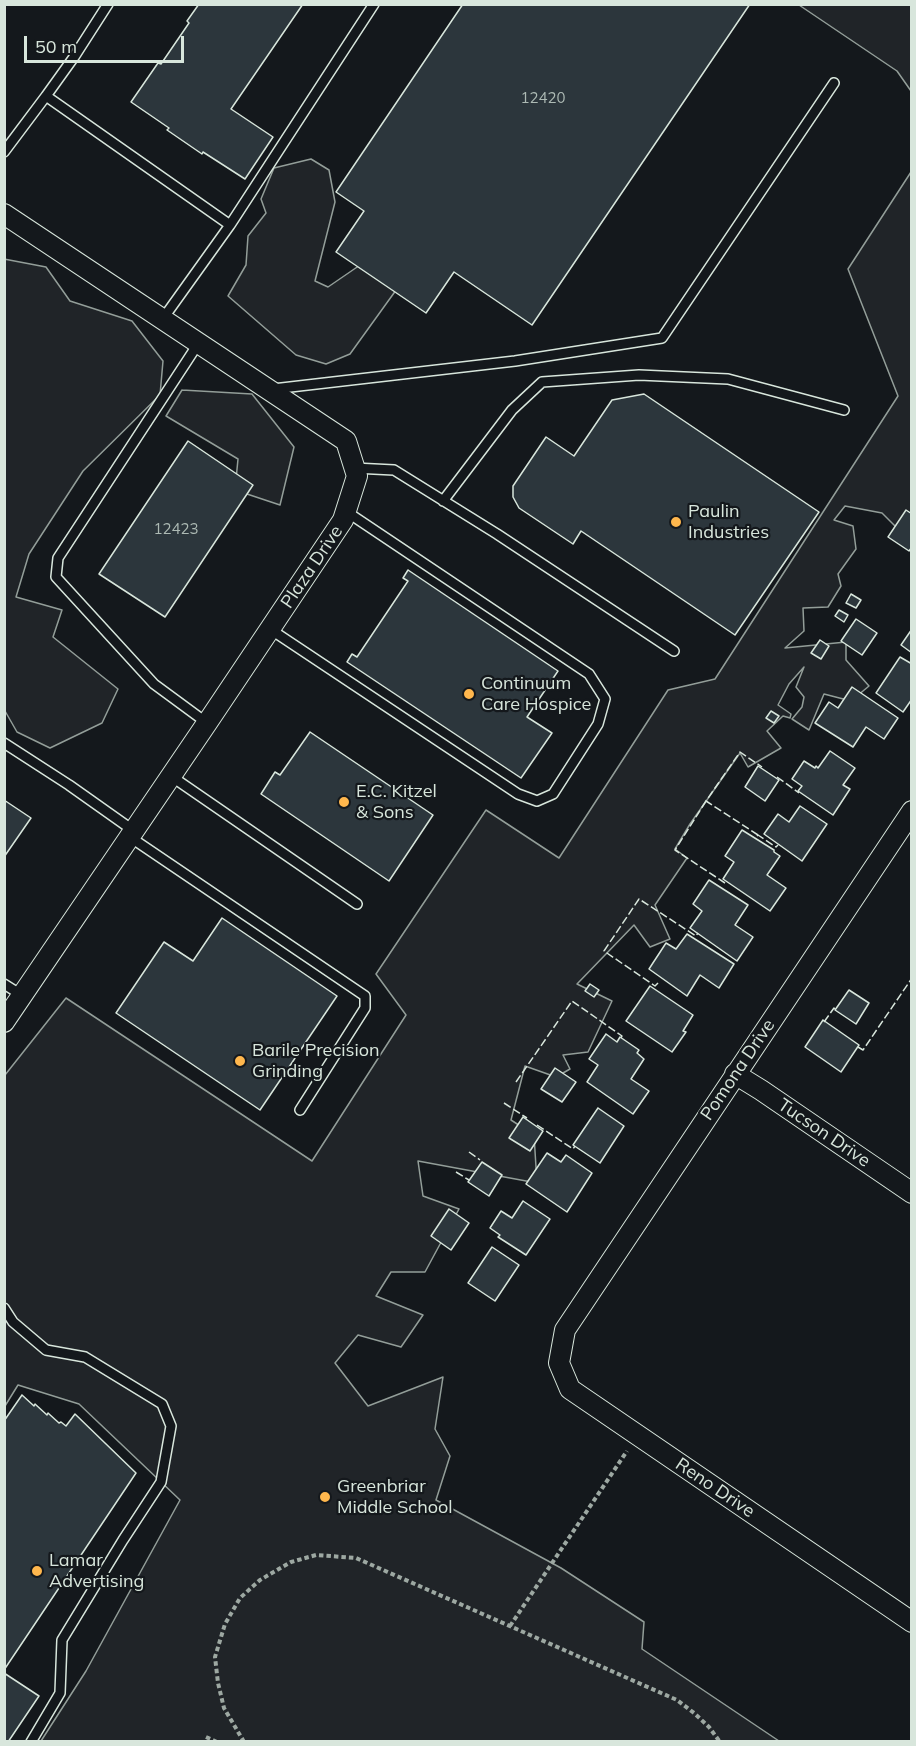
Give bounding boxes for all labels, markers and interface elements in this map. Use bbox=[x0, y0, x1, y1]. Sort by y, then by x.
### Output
scale bar bbox=[27, 24, 188, 62]
text: 50 m bbox=[35, 35, 77, 58]
house number: 12420 bbox=[521, 89, 565, 107]
place label: Paulin Industries bbox=[688, 501, 769, 544]
marker: Paulin Industries bbox=[669, 515, 683, 529]
house number: 12423 bbox=[154, 520, 198, 538]
street label: Plaza Drive bbox=[276, 522, 348, 612]
place label: Continuum Care Hospice bbox=[481, 673, 591, 716]
marker: Continuum Care Hospice bbox=[462, 687, 476, 701]
place label: E.C. Kitzel & Sons bbox=[356, 781, 437, 824]
marker: E.C. Kitzel & Sons bbox=[337, 795, 351, 809]
street label: Pomona Drive bbox=[696, 1015, 780, 1125]
place label: Barile Precision Grinding bbox=[252, 1040, 380, 1082]
marker: Barile Precision Grinding bbox=[233, 1054, 247, 1068]
street label: Tucson Drive bbox=[774, 1094, 874, 1172]
street label: Reno Drive bbox=[671, 1454, 759, 1522]
place label: Greenbriar Middle School bbox=[337, 1476, 453, 1518]
marker: Greenbriar Middle School bbox=[318, 1490, 332, 1504]
place label: Lamar Advertising bbox=[49, 1550, 144, 1592]
marker: Lamar Advertising bbox=[30, 1564, 44, 1578]

